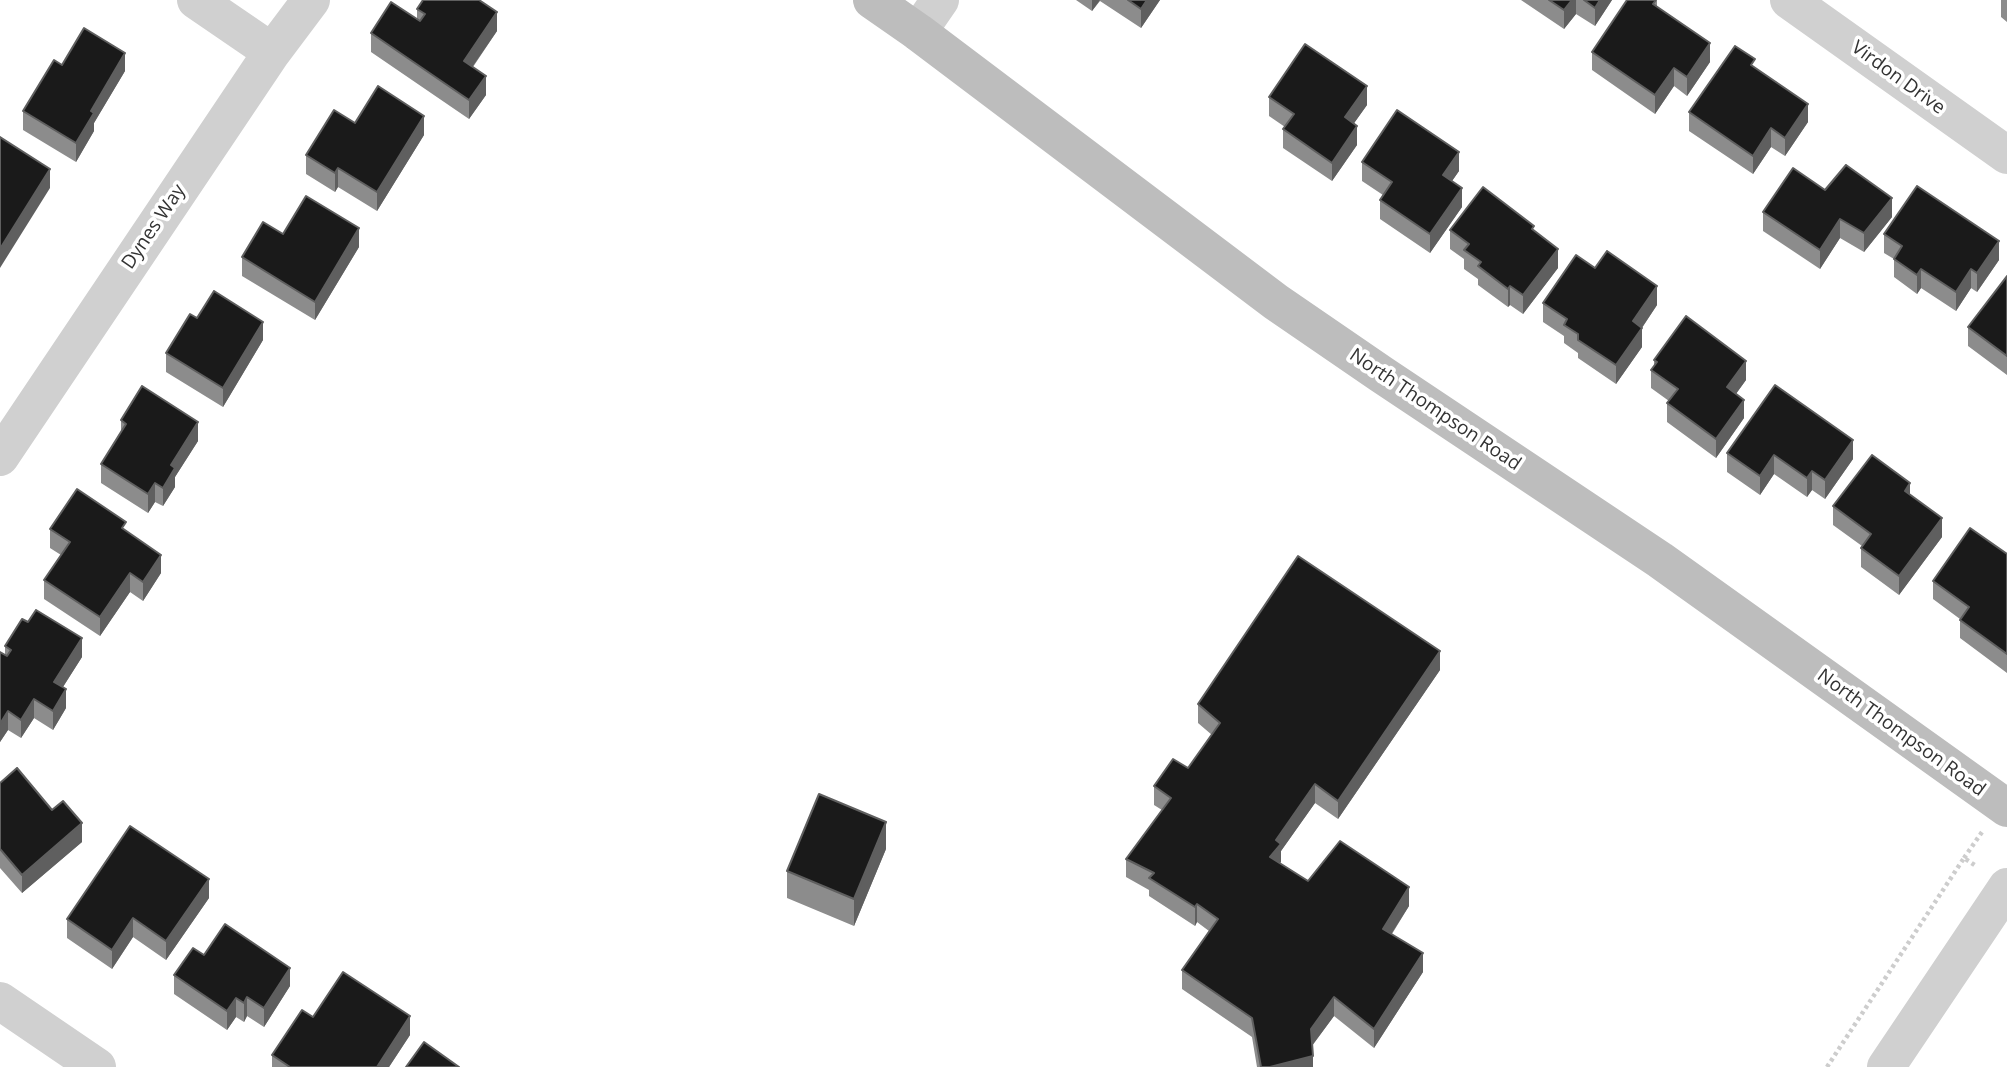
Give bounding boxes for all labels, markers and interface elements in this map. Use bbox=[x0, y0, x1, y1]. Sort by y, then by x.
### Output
street label: Virdon Drive bbox=[1847, 36, 1949, 120]
street label: Dynes Way bbox=[117, 180, 191, 274]
street label: North Thompson Road bbox=[1345, 344, 1525, 476]
street label: North Thompson Road bbox=[1813, 664, 1989, 802]

